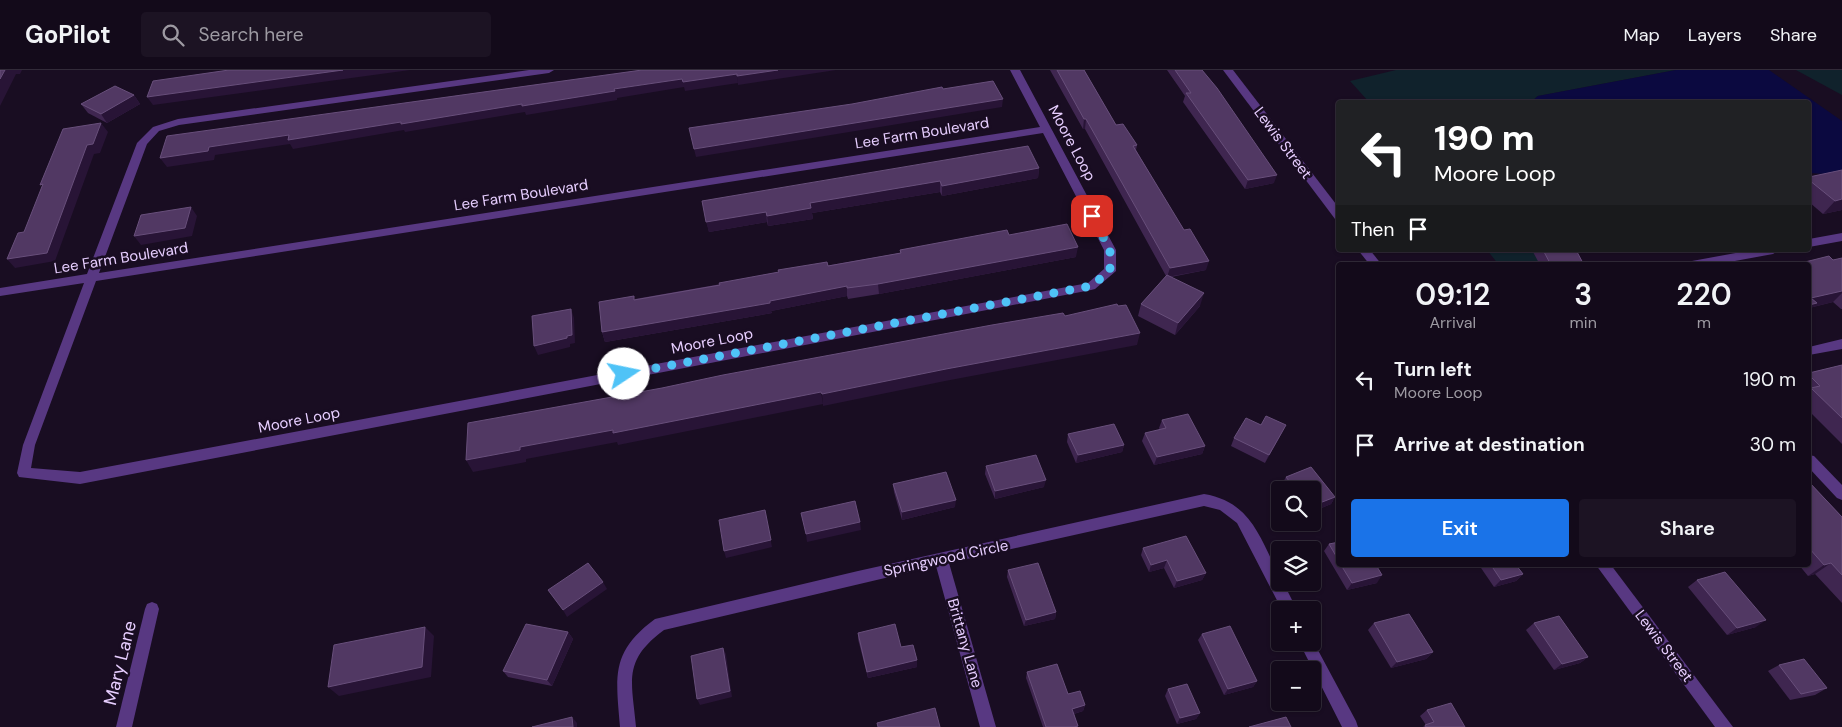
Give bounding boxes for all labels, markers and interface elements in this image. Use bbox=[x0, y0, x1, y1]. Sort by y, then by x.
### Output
search box bbox=[141, 12, 491, 57]
text: GoPilot bbox=[25, 19, 111, 50]
icon: search bbox=[159, 21, 187, 49]
text: Search here bbox=[199, 22, 303, 47]
text: Map bbox=[1624, 23, 1660, 47]
text: Layers bbox=[1688, 23, 1742, 47]
text: Share bbox=[1770, 23, 1817, 47]
street label: Moore Loop bbox=[1044, 102, 1100, 184]
street label: Lewis Street bbox=[1249, 103, 1317, 183]
street label: Lee Farm Boulevard bbox=[853, 113, 991, 153]
text: 190 m bbox=[1434, 115, 1535, 161]
icon: left bbox=[1351, 120, 1416, 185]
text: Moore Loop bbox=[1434, 159, 1556, 188]
street label: Lee Farm Boulevard bbox=[452, 175, 590, 215]
pin bbox=[1071, 195, 1113, 237]
icon: arrive bbox=[1078, 202, 1106, 230]
icon: arrive bbox=[1404, 215, 1432, 243]
text: Then bbox=[1351, 217, 1394, 242]
street label: Lee Farm Boulevard bbox=[52, 238, 190, 278]
text: 09:12 bbox=[1415, 275, 1490, 314]
text: 3 bbox=[1574, 275, 1592, 314]
text: 220 bbox=[1676, 275, 1732, 314]
text: Arrival bbox=[1429, 312, 1476, 333]
text: min bbox=[1570, 312, 1597, 333]
text: m bbox=[1697, 312, 1711, 333]
street label: Moore Loop bbox=[669, 323, 755, 359]
position arrow bbox=[597, 347, 649, 399]
text: Turn left bbox=[1394, 357, 1472, 382]
icon: left bbox=[1351, 366, 1379, 394]
text: 190 m bbox=[1743, 367, 1796, 392]
text: Moore Loop bbox=[1394, 382, 1482, 403]
street label: Moore Loop bbox=[256, 402, 342, 438]
icon: arrive bbox=[1351, 431, 1379, 459]
text: Arrive at destination bbox=[1394, 432, 1585, 457]
text: 30 m bbox=[1750, 432, 1796, 457]
map controls bbox=[1271, 481, 1321, 711]
button: search bbox=[1271, 481, 1321, 531]
button: Exit bbox=[1351, 499, 1569, 557]
button: Share bbox=[1579, 499, 1796, 557]
street label: Springwood Circle bbox=[882, 535, 1010, 581]
button: layers bbox=[1271, 541, 1321, 591]
street label: Brittany Lane bbox=[943, 596, 987, 690]
button: + bbox=[1271, 601, 1321, 651]
street label: Lewis Street bbox=[1630, 606, 1698, 686]
street label: Mary Lane bbox=[98, 618, 142, 708]
button: − bbox=[1271, 661, 1321, 711]

